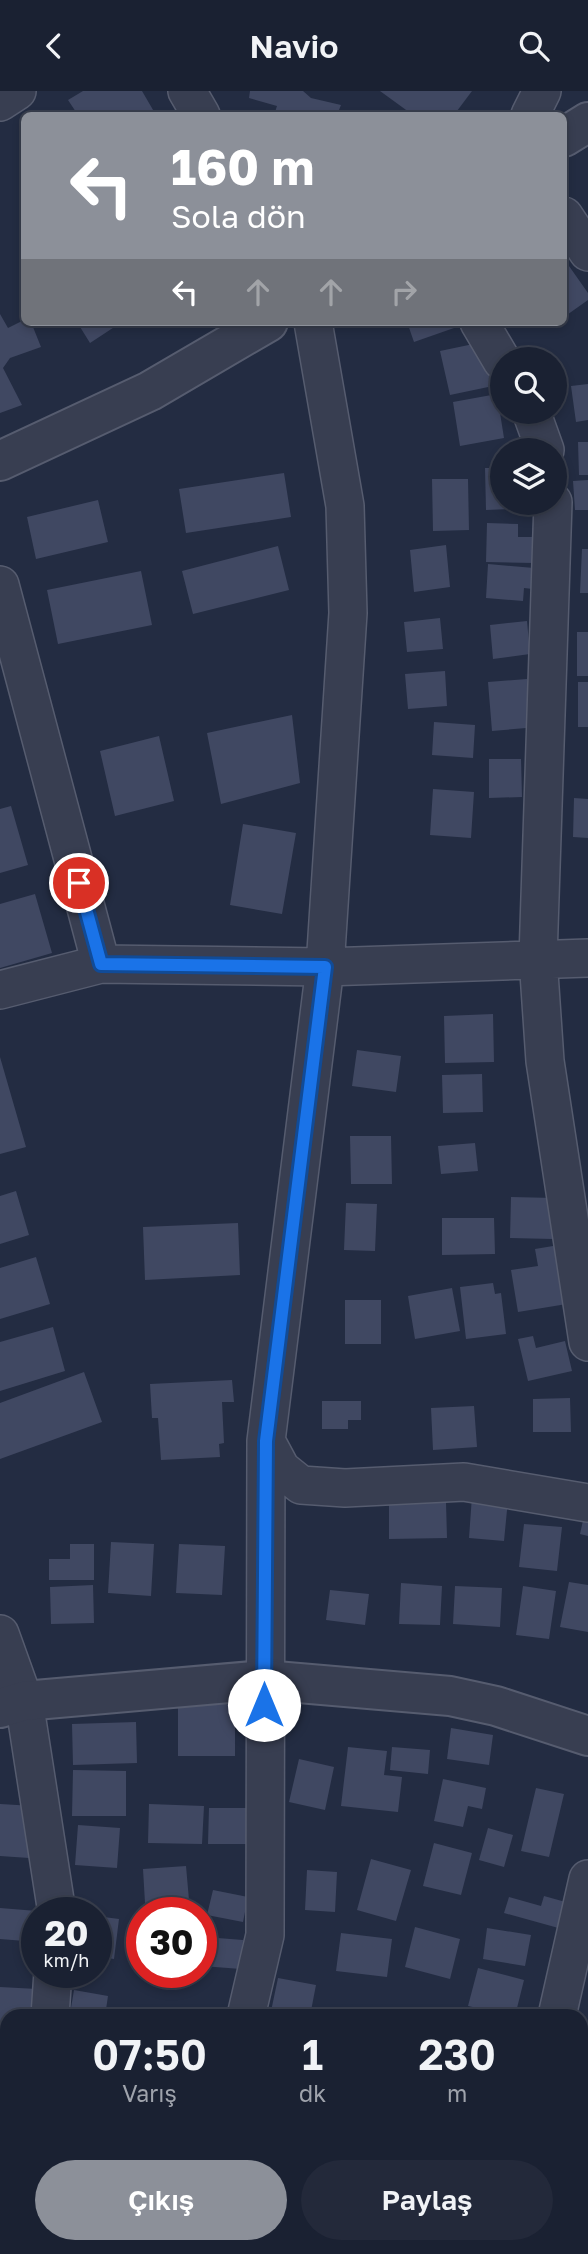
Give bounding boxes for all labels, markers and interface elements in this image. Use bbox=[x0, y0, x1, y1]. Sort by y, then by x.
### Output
icon: back bbox=[35, 27, 73, 65]
text: Navio bbox=[250, 27, 338, 65]
icon: search bbox=[515, 27, 553, 65]
text: 160 m bbox=[171, 137, 314, 196]
icon: left bbox=[56, 140, 147, 231]
text: Sola dön bbox=[171, 197, 306, 235]
icon: left bbox=[166, 273, 204, 311]
icon: ahead bbox=[239, 273, 277, 311]
icon: ahead bbox=[312, 273, 350, 311]
icon: right bbox=[385, 273, 423, 311]
map controls bbox=[490, 347, 567, 515]
button: search bbox=[490, 347, 567, 424]
button: layers bbox=[490, 438, 567, 515]
pin bbox=[49, 853, 109, 913]
icon: arrive bbox=[60, 864, 98, 902]
position arrow bbox=[227, 1668, 301, 1742]
speed limit sign: 30 bbox=[126, 1897, 217, 1988]
text: 20 bbox=[44, 1912, 89, 1954]
text: km/h bbox=[44, 1949, 89, 1971]
text: 07:50 bbox=[92, 2029, 207, 2079]
text: 1 bbox=[302, 2029, 323, 2079]
text: 230 bbox=[418, 2029, 496, 2079]
text: Varış bbox=[122, 2079, 177, 2107]
text: dk bbox=[299, 2079, 326, 2107]
text: m bbox=[447, 2079, 467, 2107]
button: Çıkış bbox=[35, 2160, 287, 2240]
button: Paylaş bbox=[301, 2160, 553, 2240]

